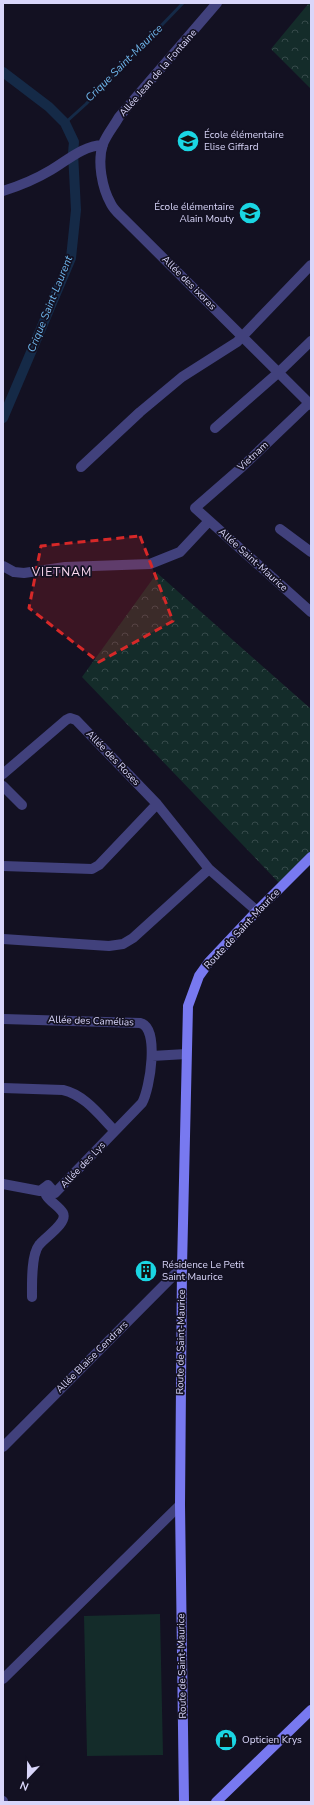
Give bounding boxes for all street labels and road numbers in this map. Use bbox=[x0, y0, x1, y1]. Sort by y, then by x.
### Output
street label: Allée Jean de la Fontaine bbox=[116, 26, 200, 120]
street label: Allée des ixoras bbox=[159, 253, 219, 313]
street label: Vietnam bbox=[234, 438, 272, 475]
street label: Allée Saint-Maurice bbox=[215, 525, 291, 595]
street label: Allée des Roses bbox=[83, 727, 143, 789]
street label: Route de Saint-Maurice bbox=[201, 886, 283, 972]
street label: Allée des Camélias bbox=[48, 1013, 134, 1030]
street label: Allée des Lys bbox=[57, 1139, 109, 1191]
street label: Route de Saint-Maurice bbox=[173, 1289, 189, 1395]
street label: Allée Blaise Cendrars bbox=[53, 1318, 131, 1396]
street label: Route de Saint-Maurice bbox=[174, 1613, 190, 1719]

